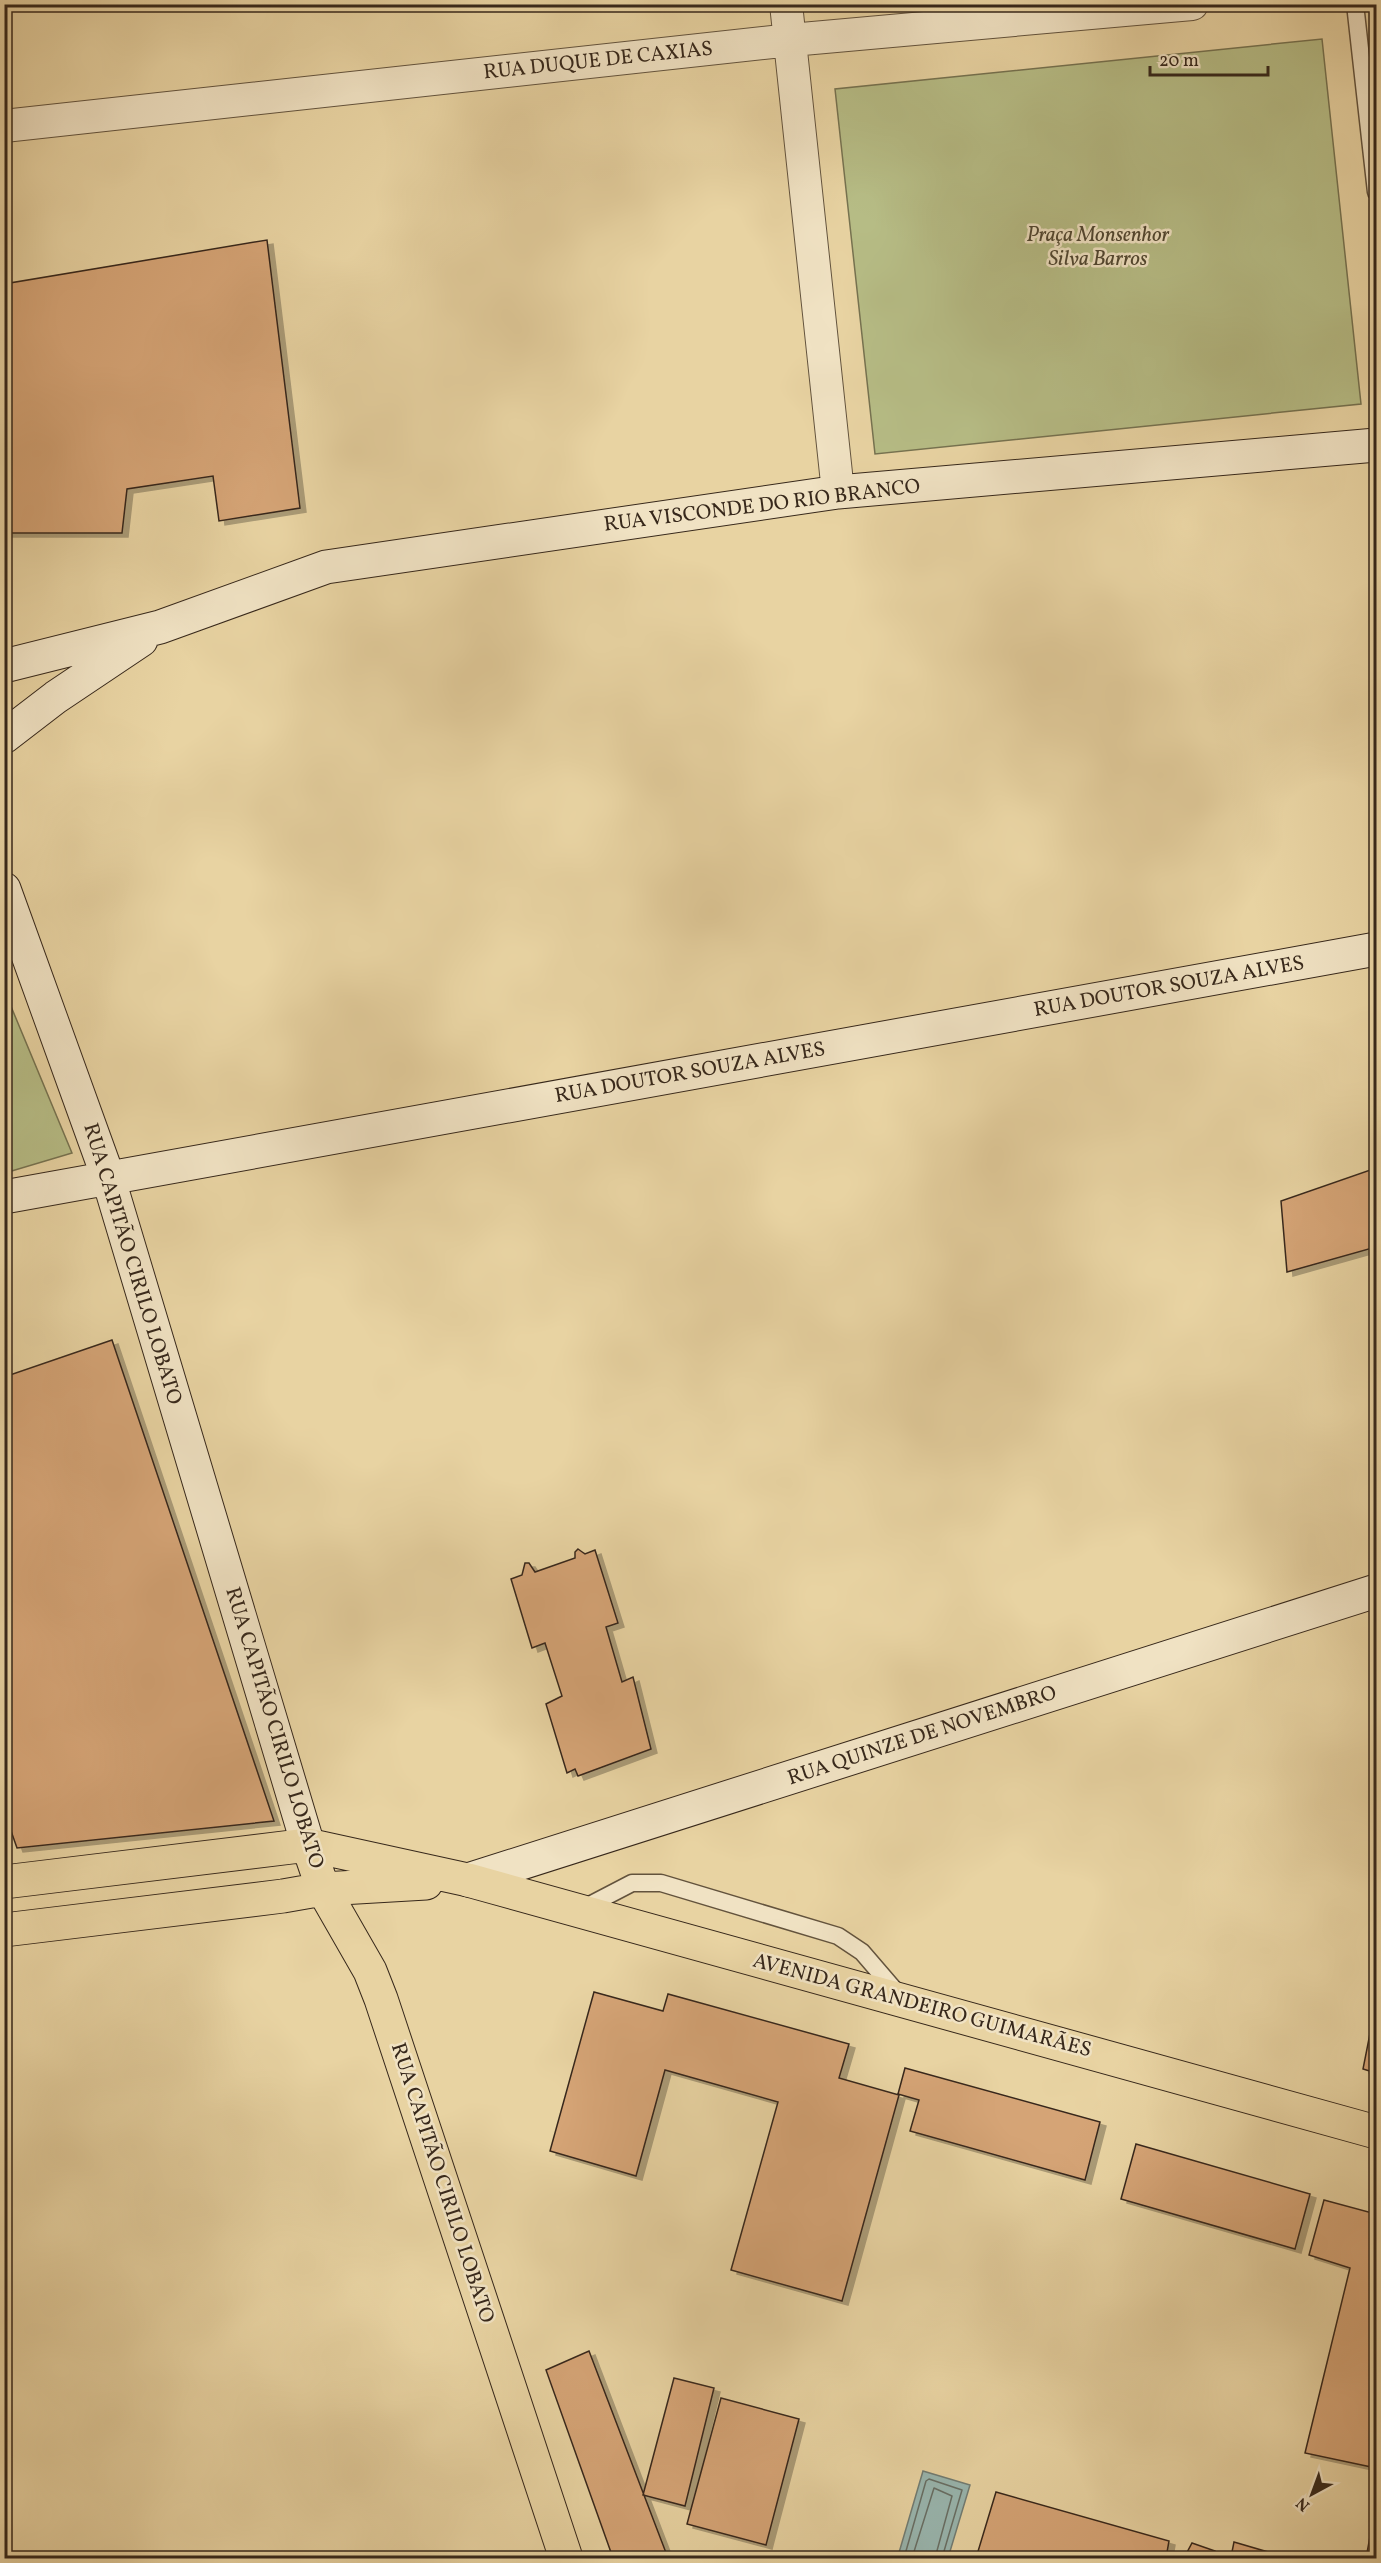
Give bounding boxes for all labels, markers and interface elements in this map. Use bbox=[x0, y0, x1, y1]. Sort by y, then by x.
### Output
street label: RUA DUQUE DE CAXIAS bbox=[482, 35, 714, 87]
scale bar bbox=[1150, 39, 1268, 77]
text: 20 m bbox=[1159, 49, 1199, 74]
park label: Praça Monsenhor Silva Barros bbox=[1027, 221, 1170, 274]
street label: RUA VISCONDE DO RIO BRANCO bbox=[602, 472, 922, 540]
street label: RUA DOUTOR SOUZA ALVES bbox=[1031, 949, 1307, 1025]
street label: RUA DOUTOR SOUZA ALVES bbox=[552, 1035, 828, 1111]
street label: RUA CAPITÃO CIRILO LOBATO bbox=[75, 1120, 189, 1408]
street label: RUA CAPITÃO CIRILO LOBATO bbox=[217, 1584, 331, 1872]
street label: RUA QUINZE DE NOVEMBRO bbox=[784, 1679, 1060, 1793]
street label: AVENIDA GRANDEIRO GUIMARÃES bbox=[749, 1947, 1095, 2065]
street label: RUA CAPITÃO CIRILO LOBATO bbox=[383, 2039, 501, 2327]
north arrow bbox=[1282, 2464, 1342, 2524]
text: N bbox=[1292, 2491, 1315, 2516]

